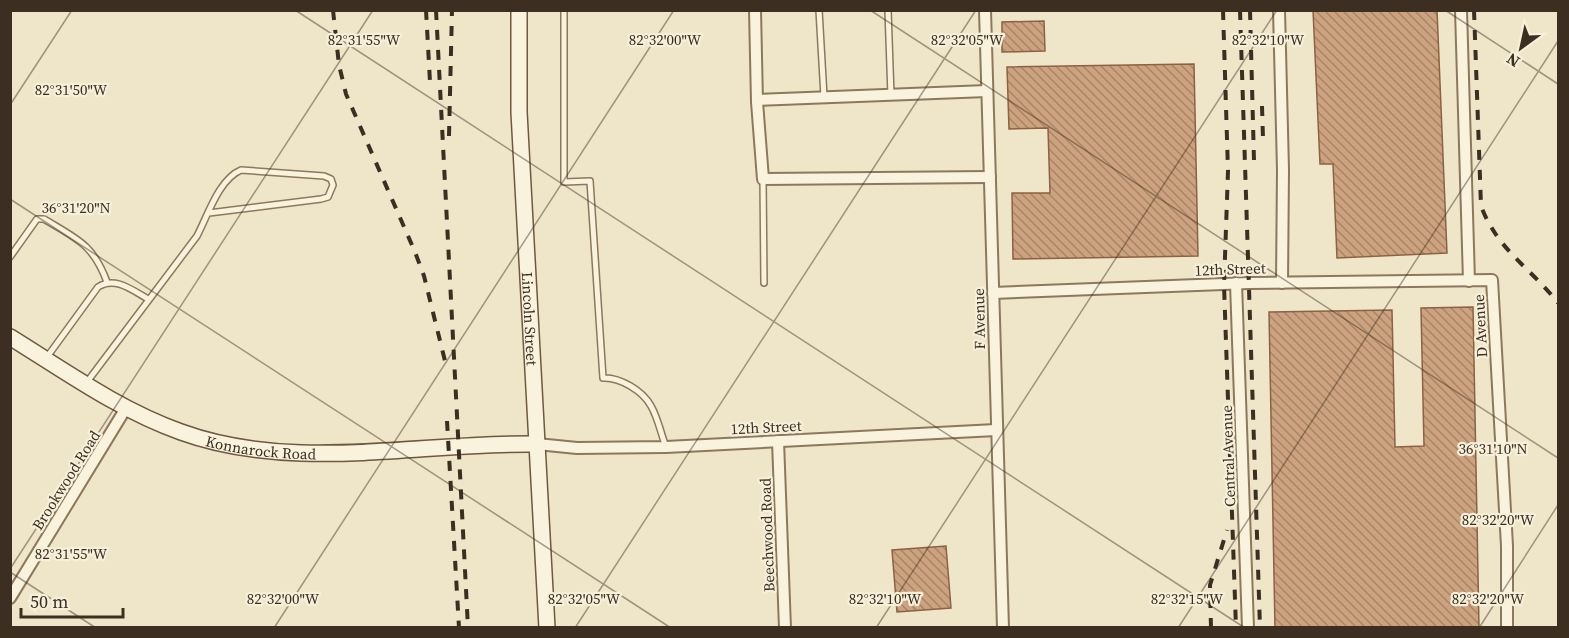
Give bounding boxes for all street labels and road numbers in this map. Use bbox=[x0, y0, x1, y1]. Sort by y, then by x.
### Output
street label: 12th Street bbox=[1194, 257, 1266, 281]
street label: Lincoln Street bbox=[517, 271, 543, 366]
street label: F Avenue bbox=[968, 288, 990, 350]
street label: D Avenue bbox=[1468, 293, 1492, 358]
street label: Central Avenue bbox=[1216, 404, 1240, 507]
street label: 12th Street bbox=[730, 415, 802, 439]
street label: Brookwood Road bbox=[27, 426, 105, 534]
street label: Konnarock Road bbox=[204, 430, 317, 464]
street label: Beechwood Road bbox=[754, 477, 779, 592]

